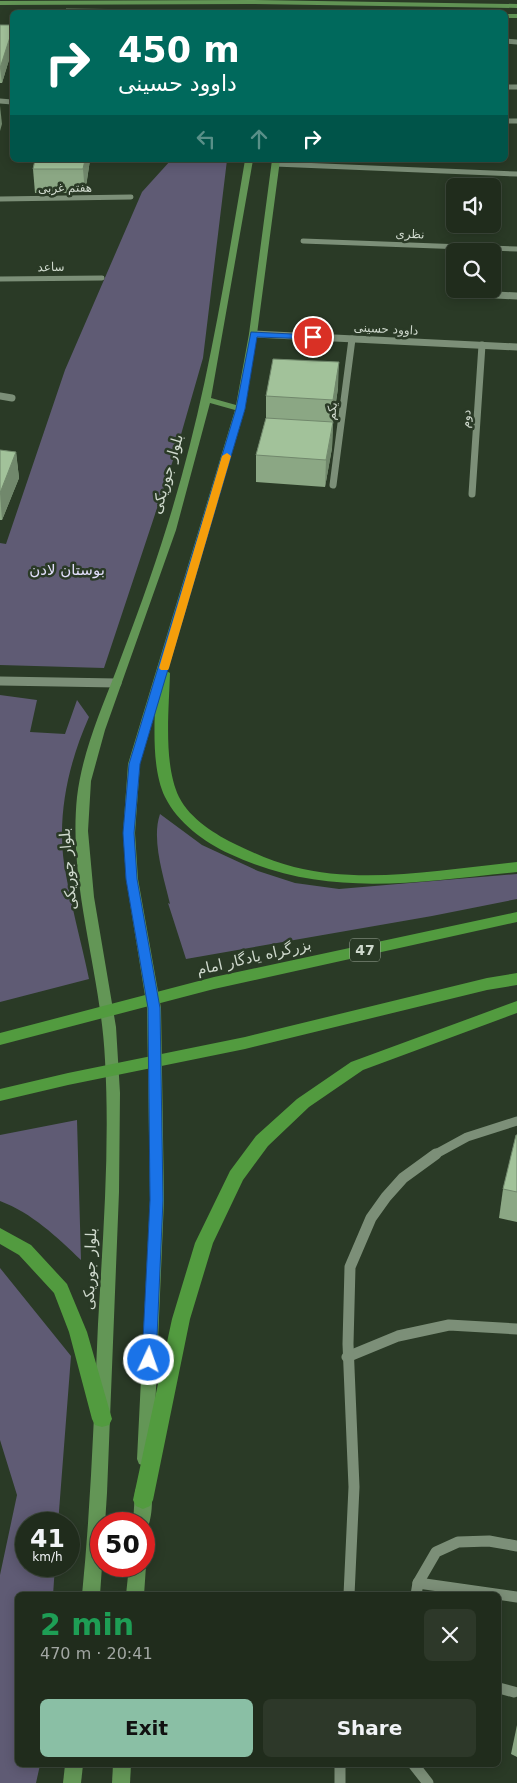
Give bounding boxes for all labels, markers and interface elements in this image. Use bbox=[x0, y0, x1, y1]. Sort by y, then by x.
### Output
icon: right bbox=[35, 30, 100, 95]
text: 450 m bbox=[118, 30, 240, 70]
text: داوود حسینی bbox=[118, 71, 237, 96]
icon: left bbox=[192, 125, 220, 153]
icon: ahead bbox=[245, 125, 273, 153]
icon: right bbox=[298, 125, 326, 153]
map controls bbox=[446, 178, 501, 298]
button: sound bbox=[446, 178, 501, 233]
street label: هفتم غربی bbox=[38, 181, 92, 196]
street label: نظری bbox=[395, 226, 425, 243]
button: search bbox=[446, 243, 501, 298]
street label: ساعد bbox=[37, 260, 65, 274]
pin bbox=[292, 316, 334, 358]
street label: داوود حسینی bbox=[353, 320, 419, 339]
icon: arrive bbox=[299, 323, 327, 351]
street label: یکم bbox=[324, 401, 340, 421]
street label: دوم bbox=[458, 409, 475, 429]
street label: بلوار جوریکی bbox=[147, 432, 187, 516]
park label: بوستان لادن bbox=[29, 561, 105, 579]
street label: بلوار جوریکی bbox=[55, 827, 81, 911]
street label: بزرگراه یادگار امام bbox=[195, 935, 313, 979]
road number: 47 bbox=[350, 938, 380, 962]
street label: بلوار جوریکی bbox=[80, 1228, 100, 1310]
position arrow bbox=[122, 1333, 174, 1385]
speed limit sign: 50 bbox=[90, 1512, 155, 1577]
text: 41 bbox=[30, 1524, 65, 1553]
text: km/h bbox=[32, 1550, 63, 1564]
text: 2 min bbox=[40, 1607, 134, 1642]
button: close bbox=[424, 1609, 476, 1661]
text: 470 m · 20:41 bbox=[40, 1644, 153, 1663]
button: Exit bbox=[40, 1699, 253, 1757]
button: Share bbox=[263, 1699, 476, 1757]

